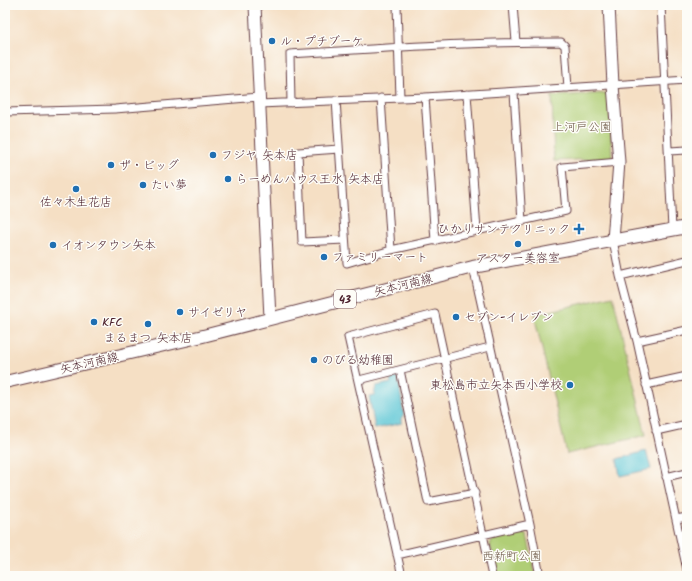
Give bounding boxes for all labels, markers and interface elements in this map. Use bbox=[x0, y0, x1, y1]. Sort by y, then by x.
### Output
place label: ル・プチブーケ bbox=[280, 32, 363, 51]
marker: ル・プチブーケ bbox=[267, 36, 277, 46]
park label: 上河戸公園 bbox=[552, 118, 612, 137]
place label: フジヤ 矢本店 bbox=[221, 146, 298, 165]
marker: フジヤ 矢本店 bbox=[208, 150, 218, 160]
place label: ザ・ビッグ bbox=[119, 156, 179, 175]
marker: ザ・ビッグ bbox=[106, 160, 116, 170]
place label: らーめんハウス王水 矢本店 bbox=[236, 170, 384, 189]
marker: らーめんハウス王水 矢本店 bbox=[223, 174, 233, 184]
place label: たい夢 bbox=[151, 176, 187, 195]
marker: たい夢 bbox=[138, 180, 148, 190]
marker: 佐々木生花店 bbox=[71, 184, 81, 194]
place label: 佐々木生花店 bbox=[40, 193, 112, 212]
place label: ひかりサンテクリニック bbox=[438, 220, 570, 239]
marker: ひかりサンテクリニック bbox=[573, 223, 585, 235]
place label: イオンタウン矢本 bbox=[61, 236, 156, 255]
marker: アスター美容室 bbox=[513, 239, 523, 249]
marker: イオンタウン矢本 bbox=[48, 240, 58, 250]
place label: ファミリーマート bbox=[332, 248, 428, 267]
place label: アスター美容室 bbox=[476, 249, 560, 268]
marker: ファミリーマート bbox=[319, 252, 329, 262]
street label: 矢本河南線 bbox=[372, 269, 435, 302]
road number: 43 bbox=[334, 290, 356, 308]
place label: サイゼリヤ bbox=[188, 303, 247, 322]
marker: サイゼリヤ bbox=[175, 307, 185, 317]
place label: セブン-イレブン bbox=[464, 308, 554, 327]
marker: セブン-イレブン bbox=[451, 312, 461, 322]
place label: KFC bbox=[102, 313, 123, 332]
marker: KFC bbox=[89, 317, 99, 327]
marker: まるまつ 矢本店 bbox=[143, 319, 153, 329]
place label: まるまつ 矢本店 bbox=[104, 329, 192, 348]
street label: 矢本河南線 bbox=[58, 347, 120, 379]
place label: のびる幼稚園 bbox=[322, 351, 394, 370]
marker: のびる幼稚園 bbox=[309, 355, 319, 365]
place label: 東松島市立矢本西小学校 bbox=[430, 376, 562, 395]
marker: 東松島市立矢本西小学校 bbox=[565, 380, 575, 390]
park label: 西新町公園 bbox=[482, 547, 542, 566]

